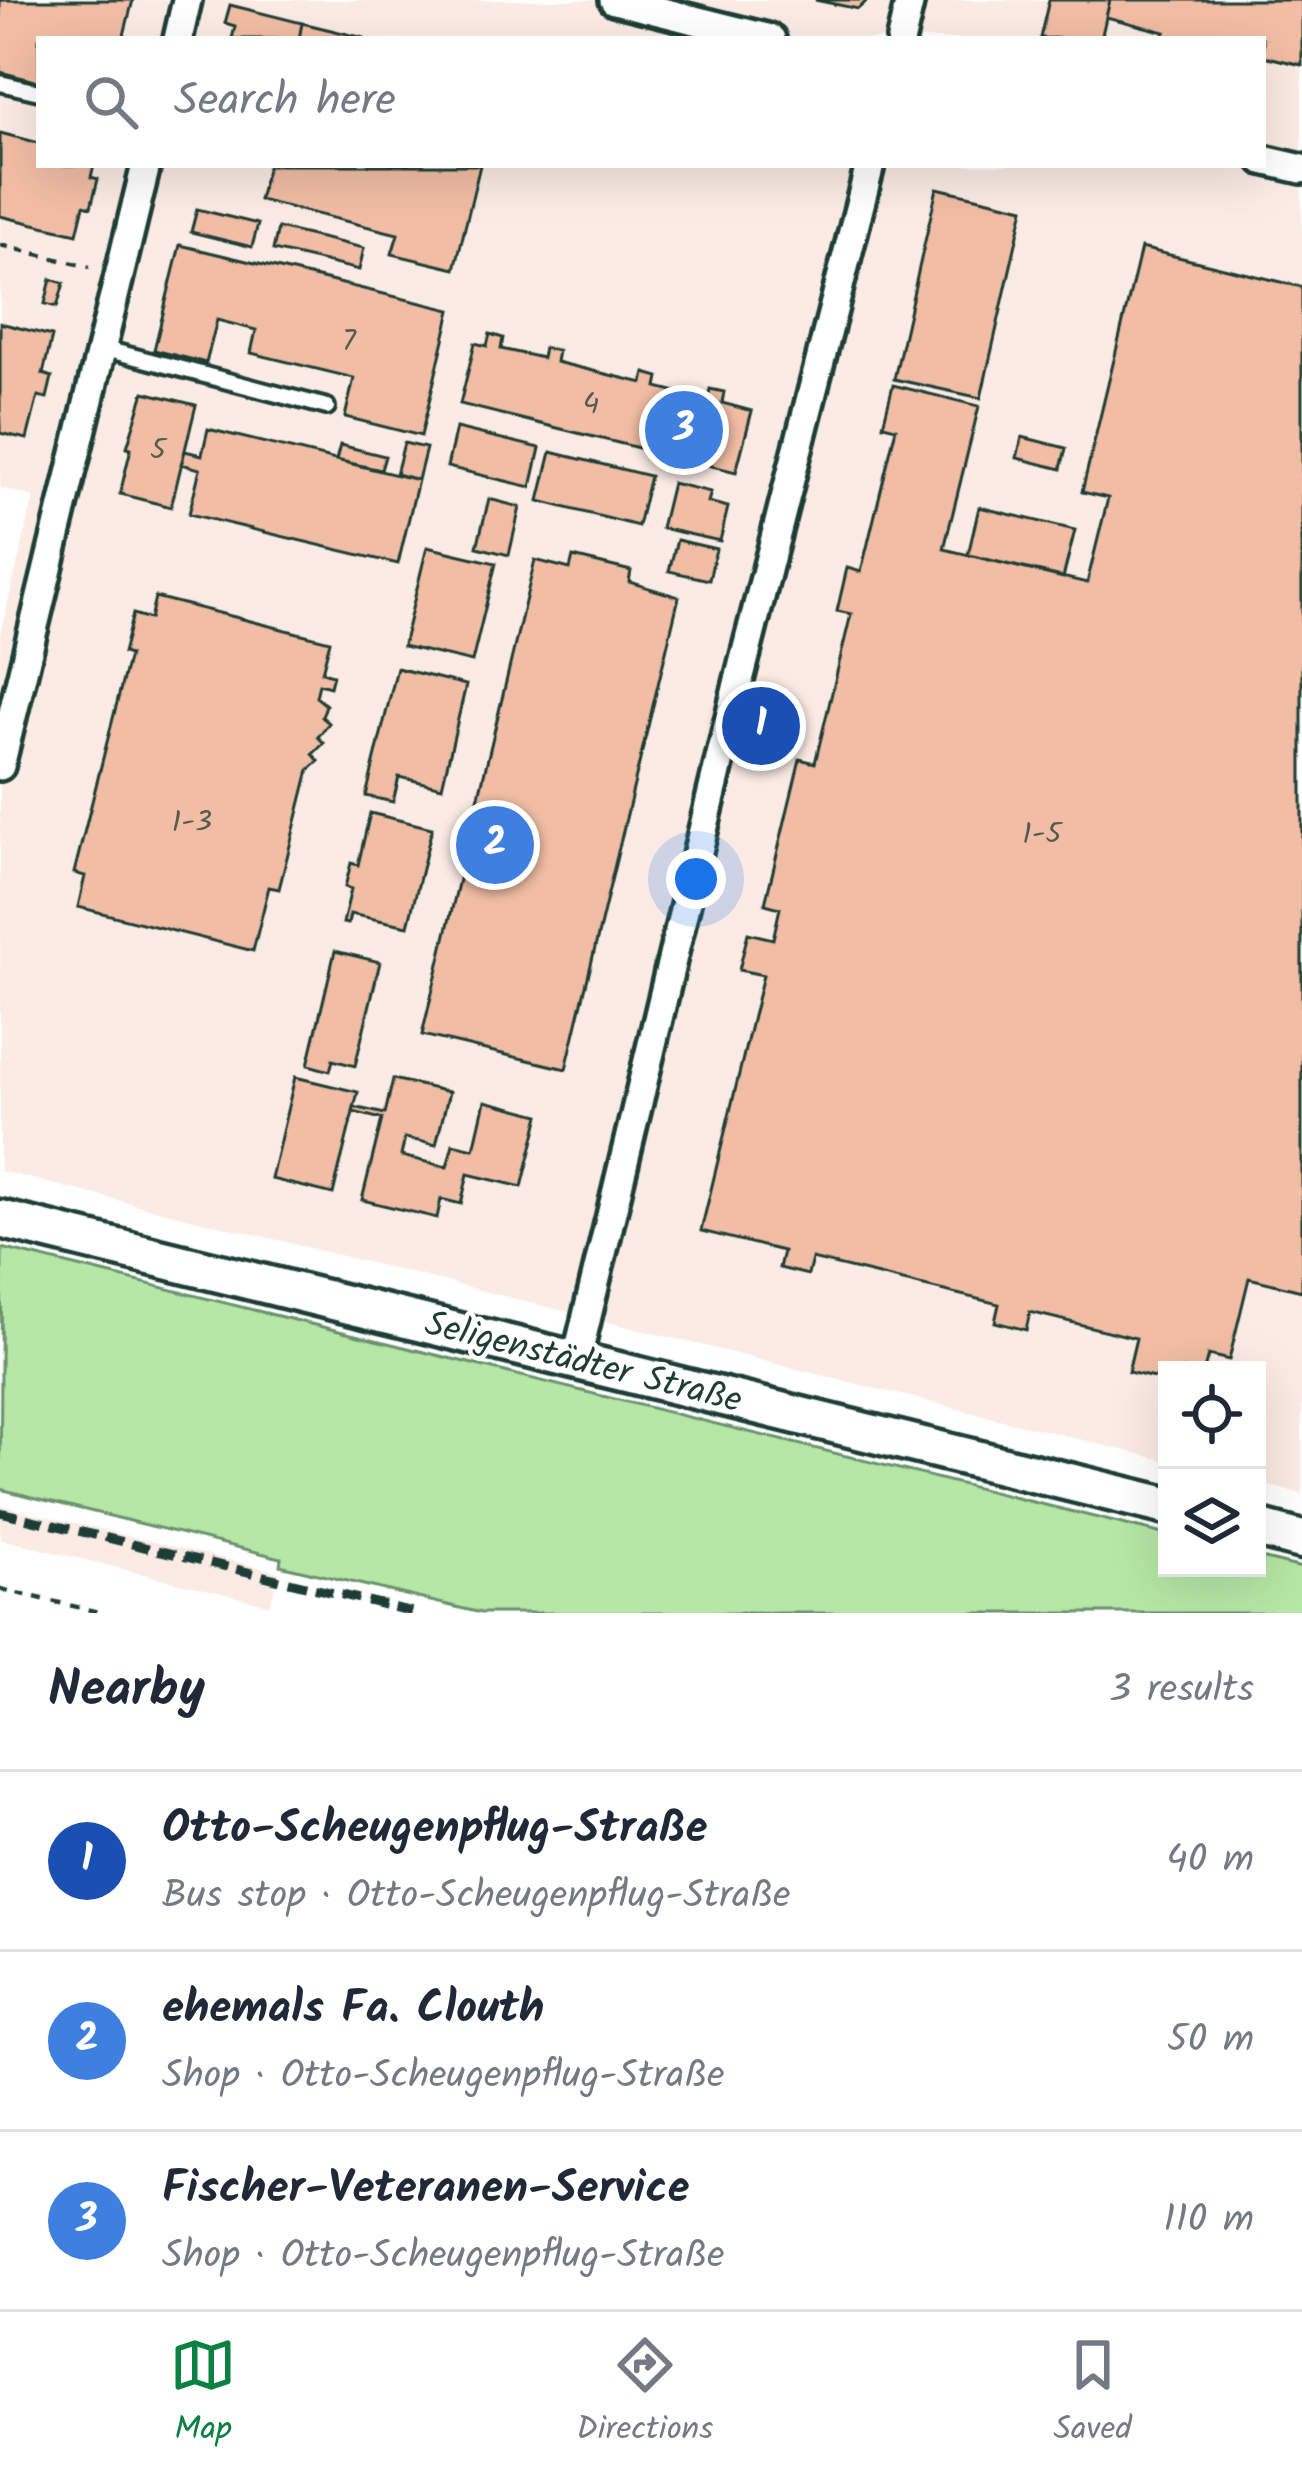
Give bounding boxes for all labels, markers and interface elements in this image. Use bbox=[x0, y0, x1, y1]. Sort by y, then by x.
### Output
search box bbox=[36, 36, 1266, 168]
text: Search here bbox=[174, 66, 396, 138]
icon: search bbox=[78, 69, 144, 135]
house number: 7 bbox=[342, 318, 357, 366]
house number: 4 bbox=[583, 381, 599, 429]
pin: 3 bbox=[645, 385, 723, 475]
house number: 5 bbox=[150, 427, 168, 475]
pin: 1 bbox=[722, 681, 800, 771]
house number: 1-3 bbox=[172, 799, 212, 847]
pin: 2 bbox=[456, 800, 534, 890]
house number: 1-5 bbox=[1022, 811, 1064, 859]
your location bbox=[666, 849, 726, 909]
street label: Seligenstädter Straße bbox=[419, 1296, 748, 1430]
map controls bbox=[1158, 1361, 1266, 1577]
button: locate bbox=[1158, 1361, 1266, 1469]
button: layers bbox=[1158, 1469, 1266, 1577]
text: Nearby bbox=[48, 1651, 205, 1732]
text: 3 results bbox=[1109, 1660, 1254, 1722]
text: Otto-Scheugenpflug-Straße bbox=[162, 1794, 708, 1866]
text: 1 bbox=[81, 1830, 93, 1892]
text: 40 m bbox=[1166, 1830, 1254, 1892]
text: Bus stop · Otto-Scheugenpflug-Straße bbox=[162, 1866, 791, 1928]
text: ehemals Fa. Clouth bbox=[162, 1974, 544, 2046]
text: 2 bbox=[76, 2010, 98, 2072]
text: 50 m bbox=[1167, 2010, 1254, 2072]
text: Shop · Otto-Scheugenpflug-Straße bbox=[162, 2046, 725, 2108]
text: Fischer-Veteranen-Service bbox=[162, 2154, 689, 2226]
text: 3 bbox=[76, 2190, 98, 2252]
text: 110 m bbox=[1163, 2190, 1254, 2252]
text: Shop · Otto-Scheugenpflug-Straße bbox=[162, 2226, 725, 2288]
tab: Map bbox=[170, 2332, 236, 2457]
tab: Directions bbox=[576, 2332, 713, 2457]
tab: Saved bbox=[1054, 2332, 1132, 2457]

